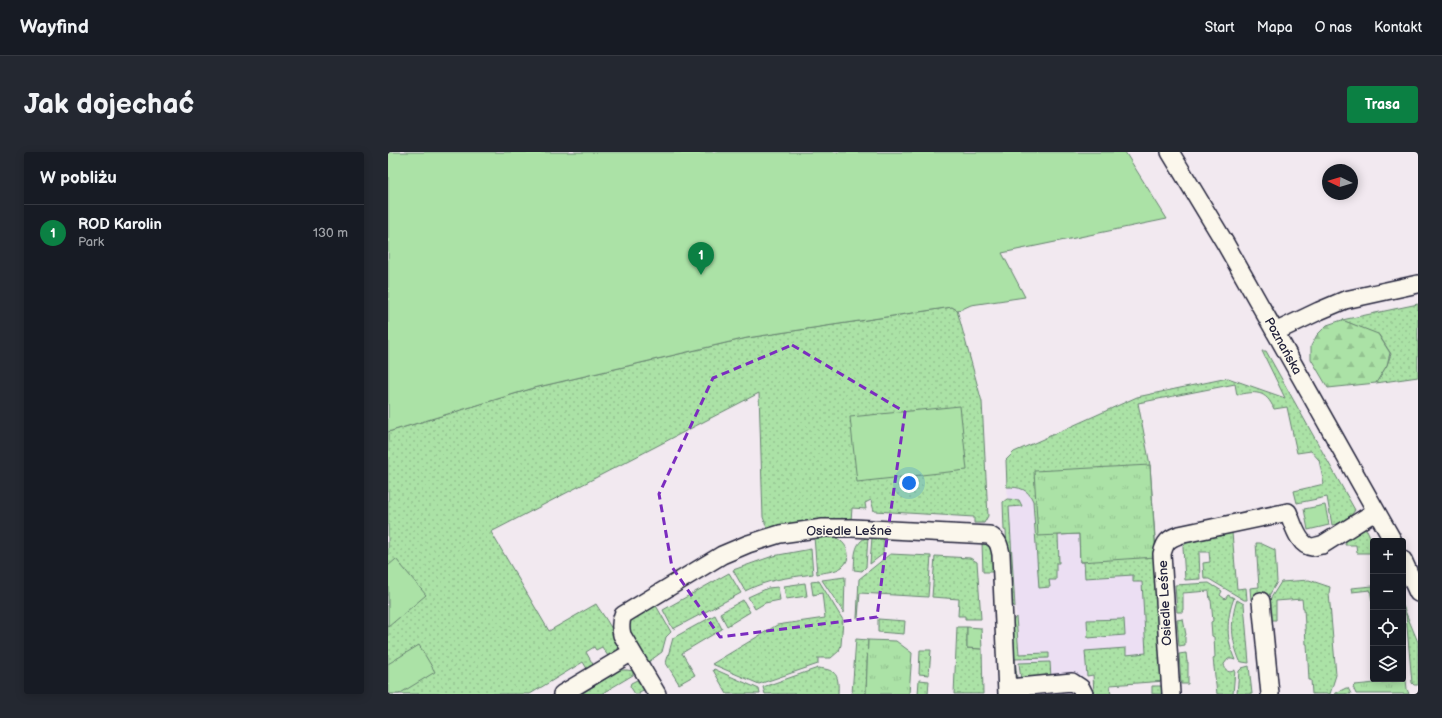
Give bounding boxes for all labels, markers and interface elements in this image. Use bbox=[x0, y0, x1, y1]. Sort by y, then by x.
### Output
text: Wayfind bbox=[20, 16, 89, 39]
text: Start bbox=[1205, 19, 1235, 36]
text: Mapa bbox=[1257, 19, 1293, 36]
text: O nas bbox=[1315, 19, 1352, 36]
text: Kontakt bbox=[1374, 19, 1422, 36]
button: Trasa bbox=[1347, 86, 1418, 123]
text: Jak dojechać bbox=[24, 88, 194, 121]
north arrow bbox=[1322, 164, 1358, 200]
text: W pobliżu bbox=[40, 168, 117, 188]
text: ROD Karolin bbox=[78, 215, 162, 234]
text: 1 bbox=[50, 225, 56, 241]
text: 130 m bbox=[313, 225, 348, 241]
text: Park bbox=[78, 234, 104, 250]
pin: 1 bbox=[688, 242, 714, 275]
street label: Poznańska bbox=[1261, 315, 1305, 377]
your location bbox=[899, 473, 919, 493]
street label: Osiedle Leśne bbox=[806, 523, 892, 539]
map controls bbox=[1370, 538, 1406, 682]
button: + bbox=[1370, 538, 1406, 574]
street label: Osiedle Leśne bbox=[1155, 560, 1175, 646]
button: − bbox=[1370, 574, 1406, 610]
button: locate bbox=[1370, 610, 1406, 646]
button: layers bbox=[1370, 646, 1406, 682]

